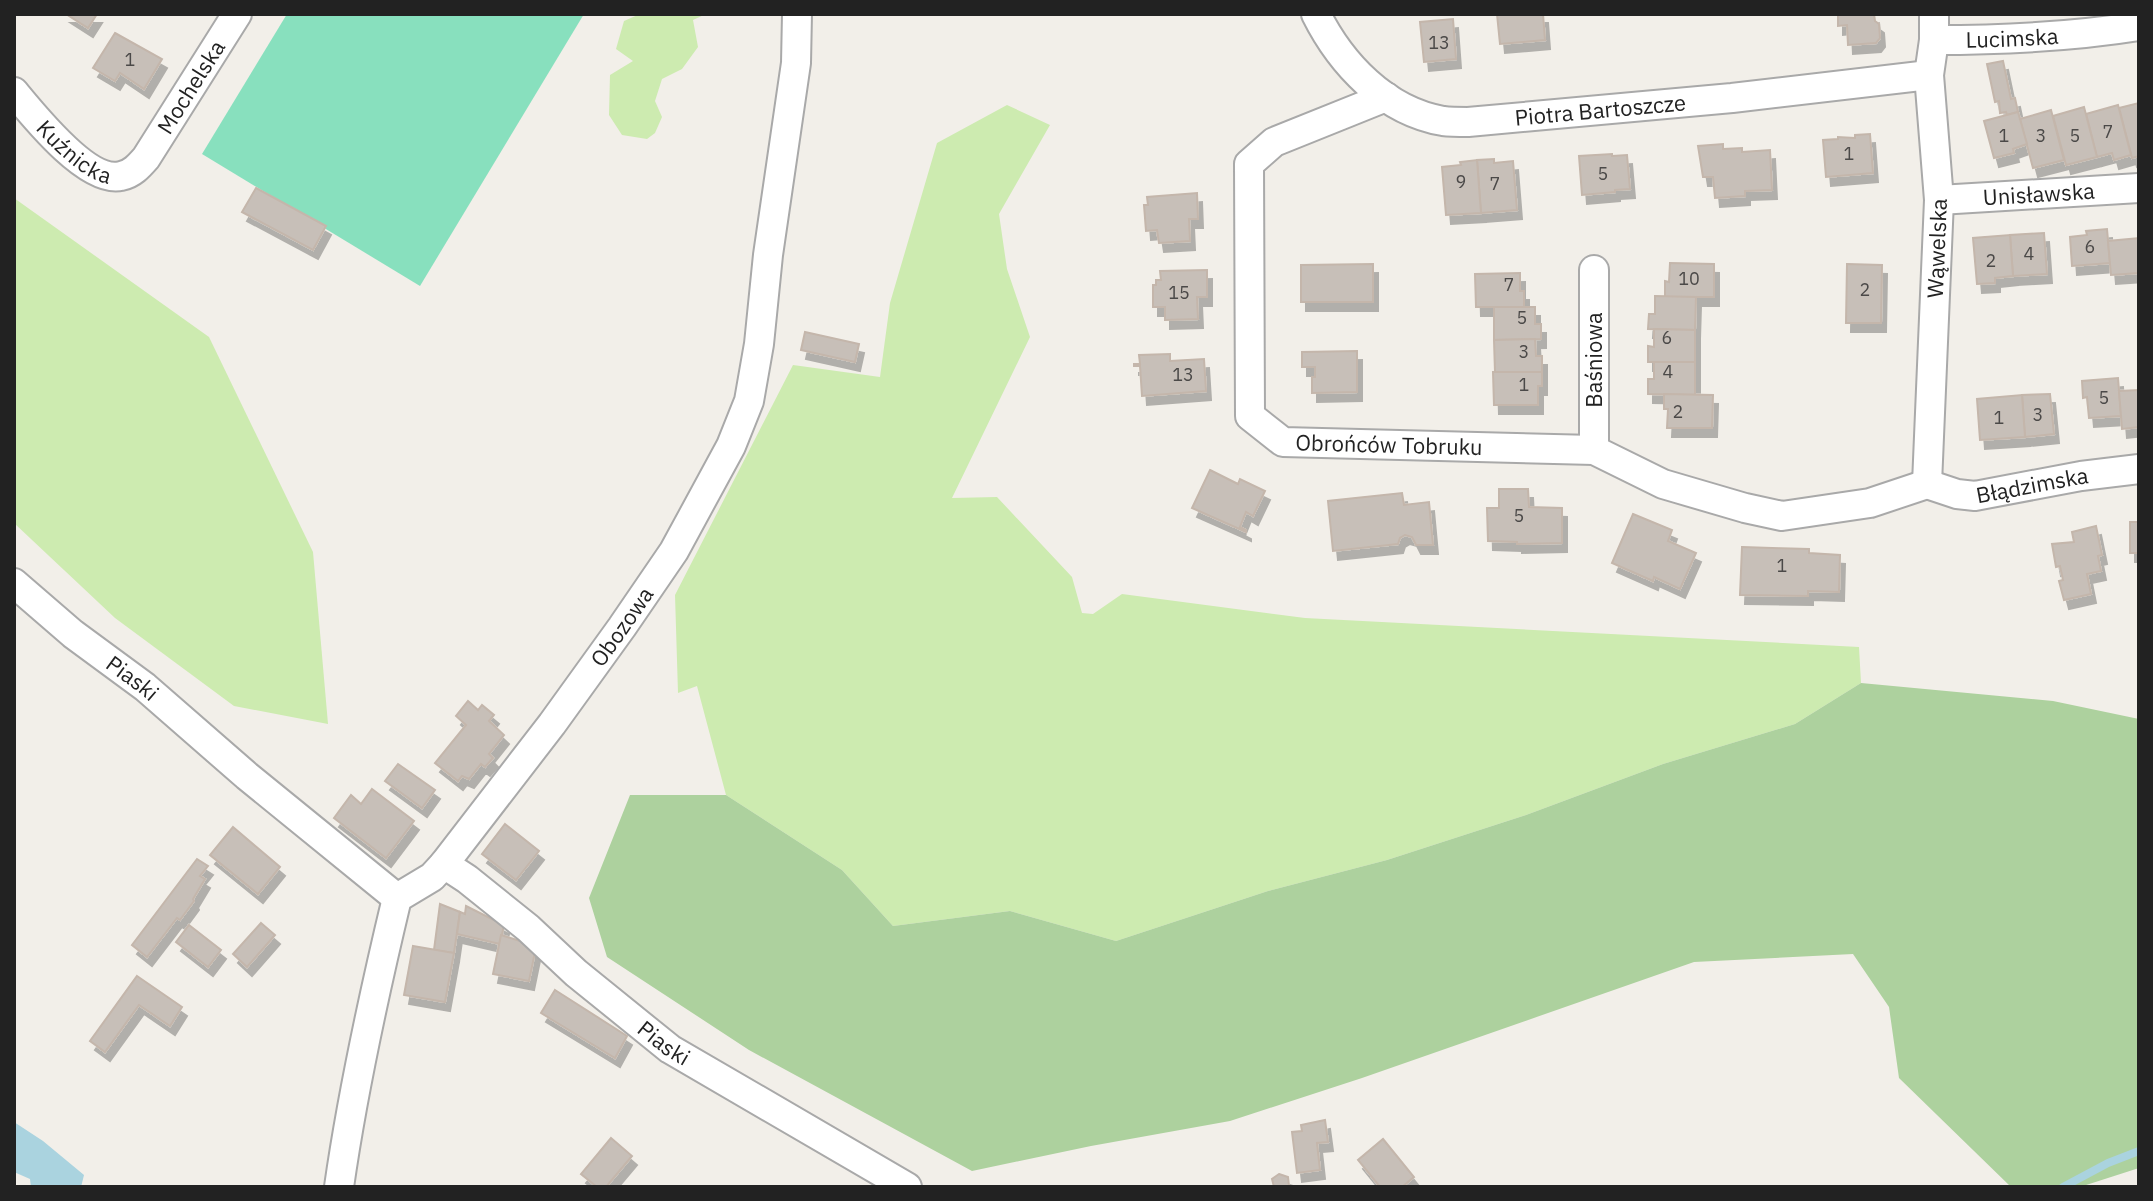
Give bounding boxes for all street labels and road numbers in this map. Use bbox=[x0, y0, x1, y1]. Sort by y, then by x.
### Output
street label: Lucimska bbox=[1965, 21, 2060, 54]
street label: Mochelska bbox=[150, 34, 231, 139]
street label: Piotra Bartoszcze bbox=[1513, 87, 1687, 132]
street label: Kuźnicka bbox=[31, 113, 116, 190]
street label: Unisławska bbox=[1982, 176, 2096, 211]
street label: Wąwelska bbox=[1920, 197, 1953, 299]
street label: Baśniowa bbox=[1579, 312, 1608, 408]
street label: Obrońców Tobruku bbox=[1295, 427, 1483, 461]
street label: Błądzimska bbox=[1974, 460, 2090, 510]
street label: Obozowa bbox=[583, 581, 660, 672]
street label: Piaski bbox=[101, 648, 165, 707]
street label: Piaski bbox=[632, 1014, 696, 1072]

